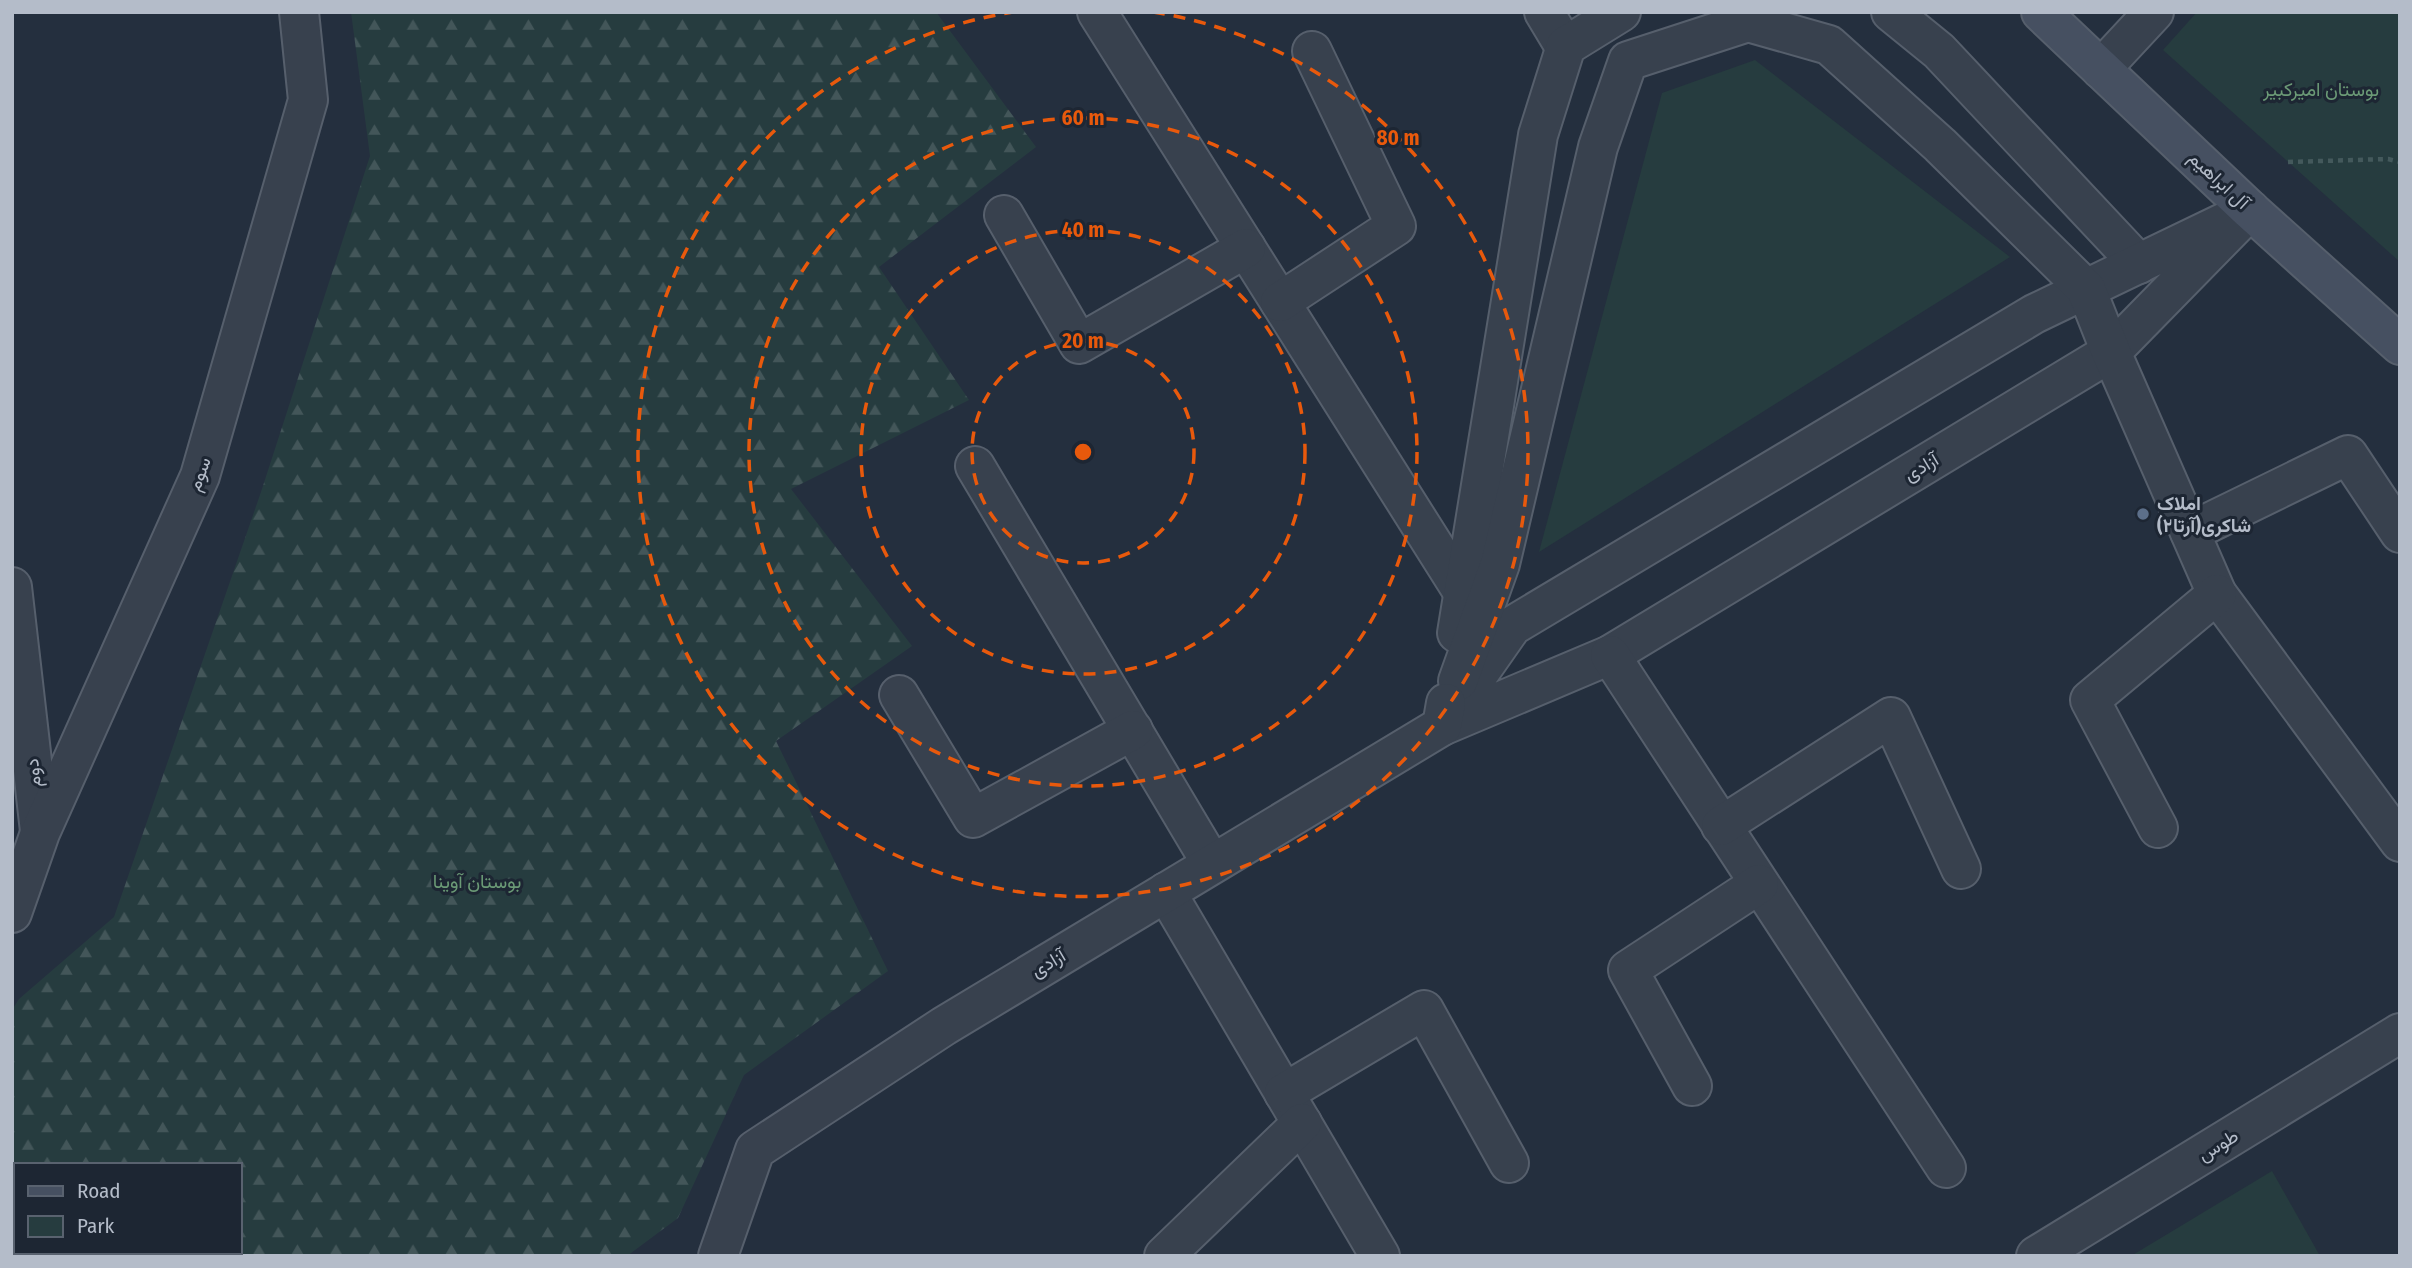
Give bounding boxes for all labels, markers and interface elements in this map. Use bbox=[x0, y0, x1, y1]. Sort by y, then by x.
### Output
park label: بوستان امیرکبیر bbox=[2262, 78, 2379, 101]
text: 60 m bbox=[1062, 105, 1104, 131]
text: 80 m bbox=[1377, 125, 1419, 151]
street label: آل ابراهیم bbox=[2183, 146, 2255, 216]
text: 40 m bbox=[1062, 217, 1104, 243]
text: 20 m bbox=[1061, 328, 1104, 354]
centre of rings bbox=[1071, 440, 1095, 464]
street label: آزادی bbox=[1899, 447, 1944, 486]
street label: سوم bbox=[182, 454, 217, 495]
place label: املاک شاکری(آرتا۲) bbox=[2157, 492, 2251, 538]
marker: املاک شاکری(آرتا۲) bbox=[2135, 506, 2151, 522]
street label: دوم bbox=[20, 757, 47, 789]
park label: بوستان آوینا bbox=[433, 870, 521, 893]
street label: آزادی bbox=[1026, 943, 1071, 982]
street label: طوس bbox=[2194, 1124, 2242, 1166]
legend bbox=[14, 1163, 242, 1254]
text: Road bbox=[77, 1178, 121, 1204]
text: Park bbox=[77, 1213, 115, 1239]

